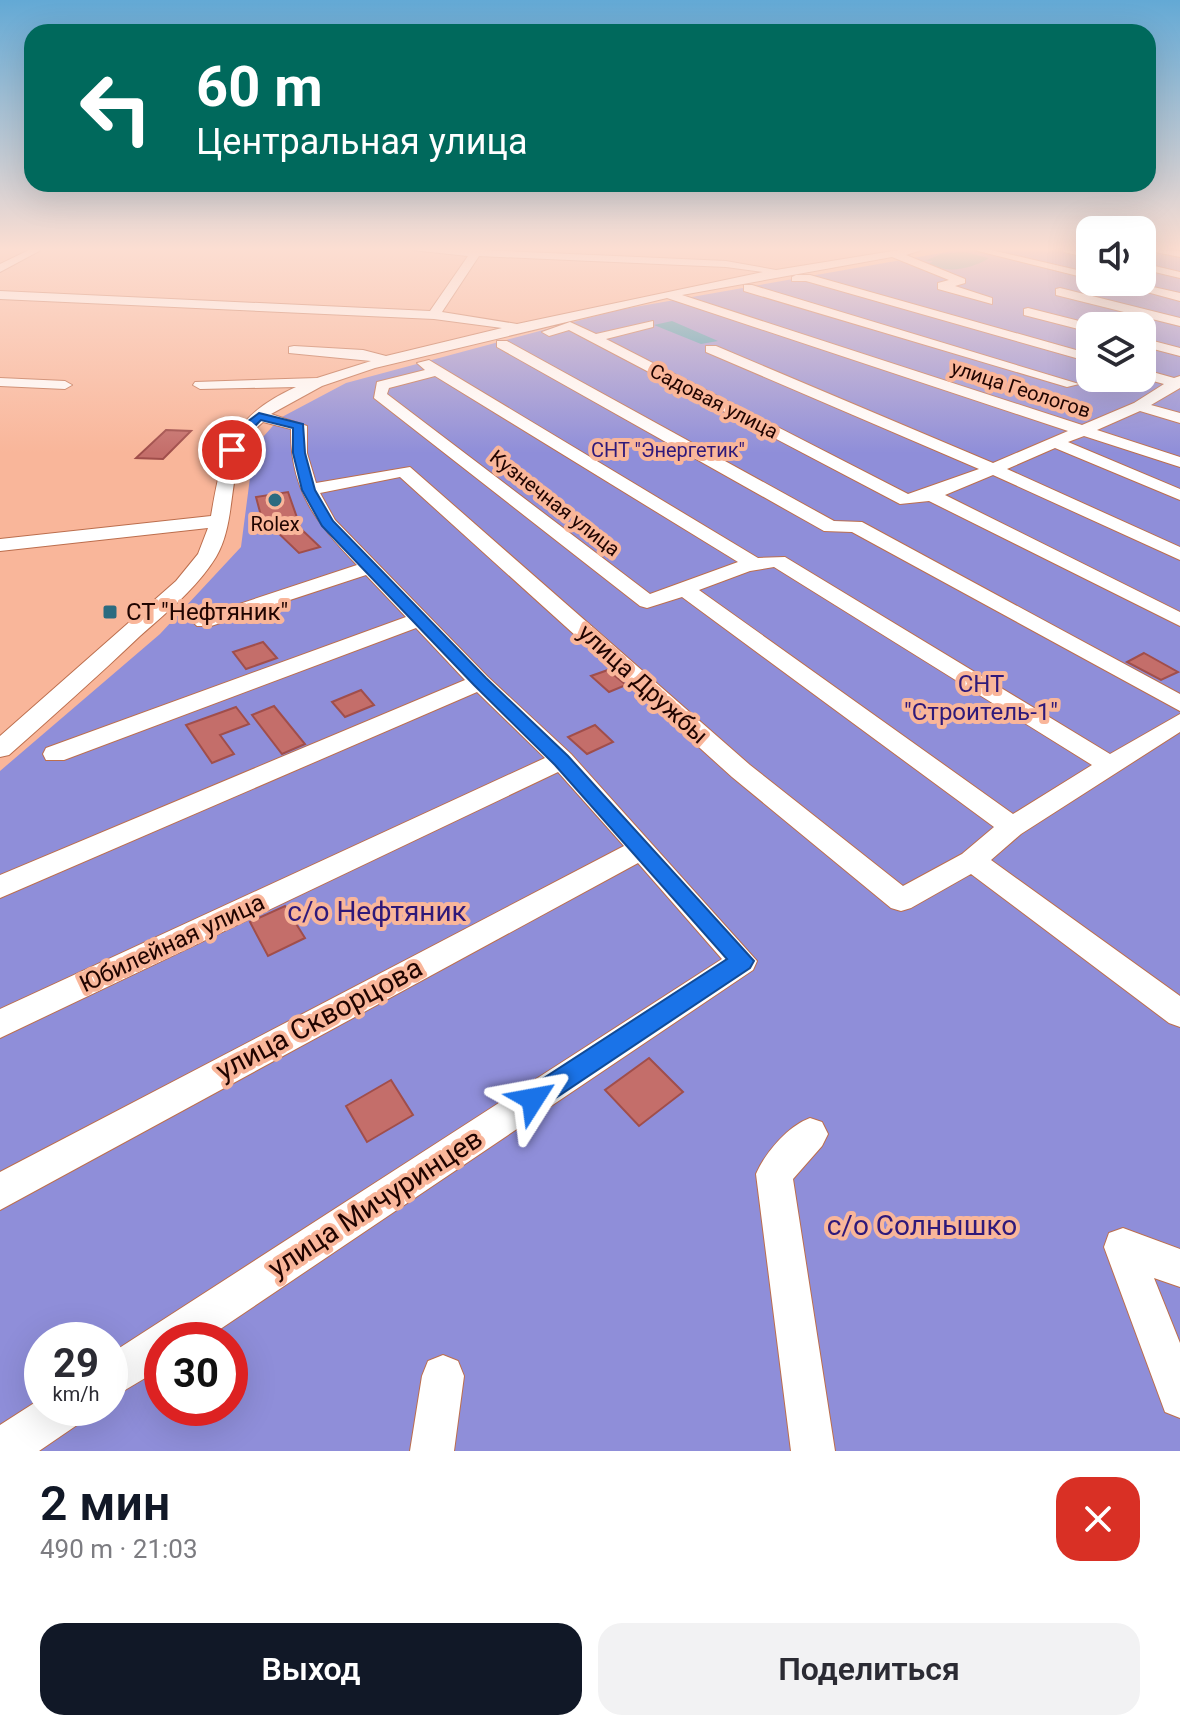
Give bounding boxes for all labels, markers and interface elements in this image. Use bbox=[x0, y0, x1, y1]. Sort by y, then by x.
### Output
text: 60 m bbox=[196, 54, 323, 120]
icon: left bbox=[64, 56, 168, 160]
text: Центральная улица bbox=[196, 121, 528, 163]
map controls bbox=[1076, 216, 1156, 392]
button: sound bbox=[1076, 216, 1156, 296]
button: layers bbox=[1076, 312, 1156, 392]
street label: улица Геологов bbox=[948, 355, 1094, 423]
street label: Садовая улица bbox=[646, 358, 782, 444]
pin bbox=[198, 416, 266, 484]
icon: arrive bbox=[210, 428, 254, 472]
park label: СНТ "Энергетик" bbox=[591, 438, 745, 462]
street label: Кузнечная улица bbox=[485, 445, 625, 561]
marker: Rolex bbox=[266, 491, 284, 509]
place label: Rolex bbox=[250, 512, 300, 536]
place label: СТ "Нефтяник" bbox=[126, 598, 288, 626]
marker: СТ "Нефтяник" bbox=[101, 603, 119, 621]
street label: улица Дружбы bbox=[572, 618, 714, 750]
park label: СНТ "Строитель-1" bbox=[904, 670, 1058, 726]
street label: Юбилейная улица bbox=[75, 888, 269, 998]
park label: с/о Нефтяник bbox=[287, 895, 467, 928]
street label: улица Скворцова bbox=[210, 951, 428, 1087]
position arrow bbox=[491, 1057, 575, 1141]
street label: улица Мичуринцев bbox=[262, 1122, 488, 1284]
park label: с/о Солнышко bbox=[827, 1209, 1017, 1242]
speed limit sign: 30 bbox=[144, 1322, 248, 1426]
text: 29 bbox=[53, 1340, 99, 1387]
text: km/h bbox=[53, 1382, 99, 1406]
text: 2 мин bbox=[40, 1475, 170, 1532]
button: close bbox=[1056, 1477, 1140, 1561]
text: 490 m · 21:03 bbox=[40, 1534, 198, 1564]
button: Выход bbox=[40, 1623, 582, 1715]
button: Поделиться bbox=[598, 1623, 1140, 1715]

